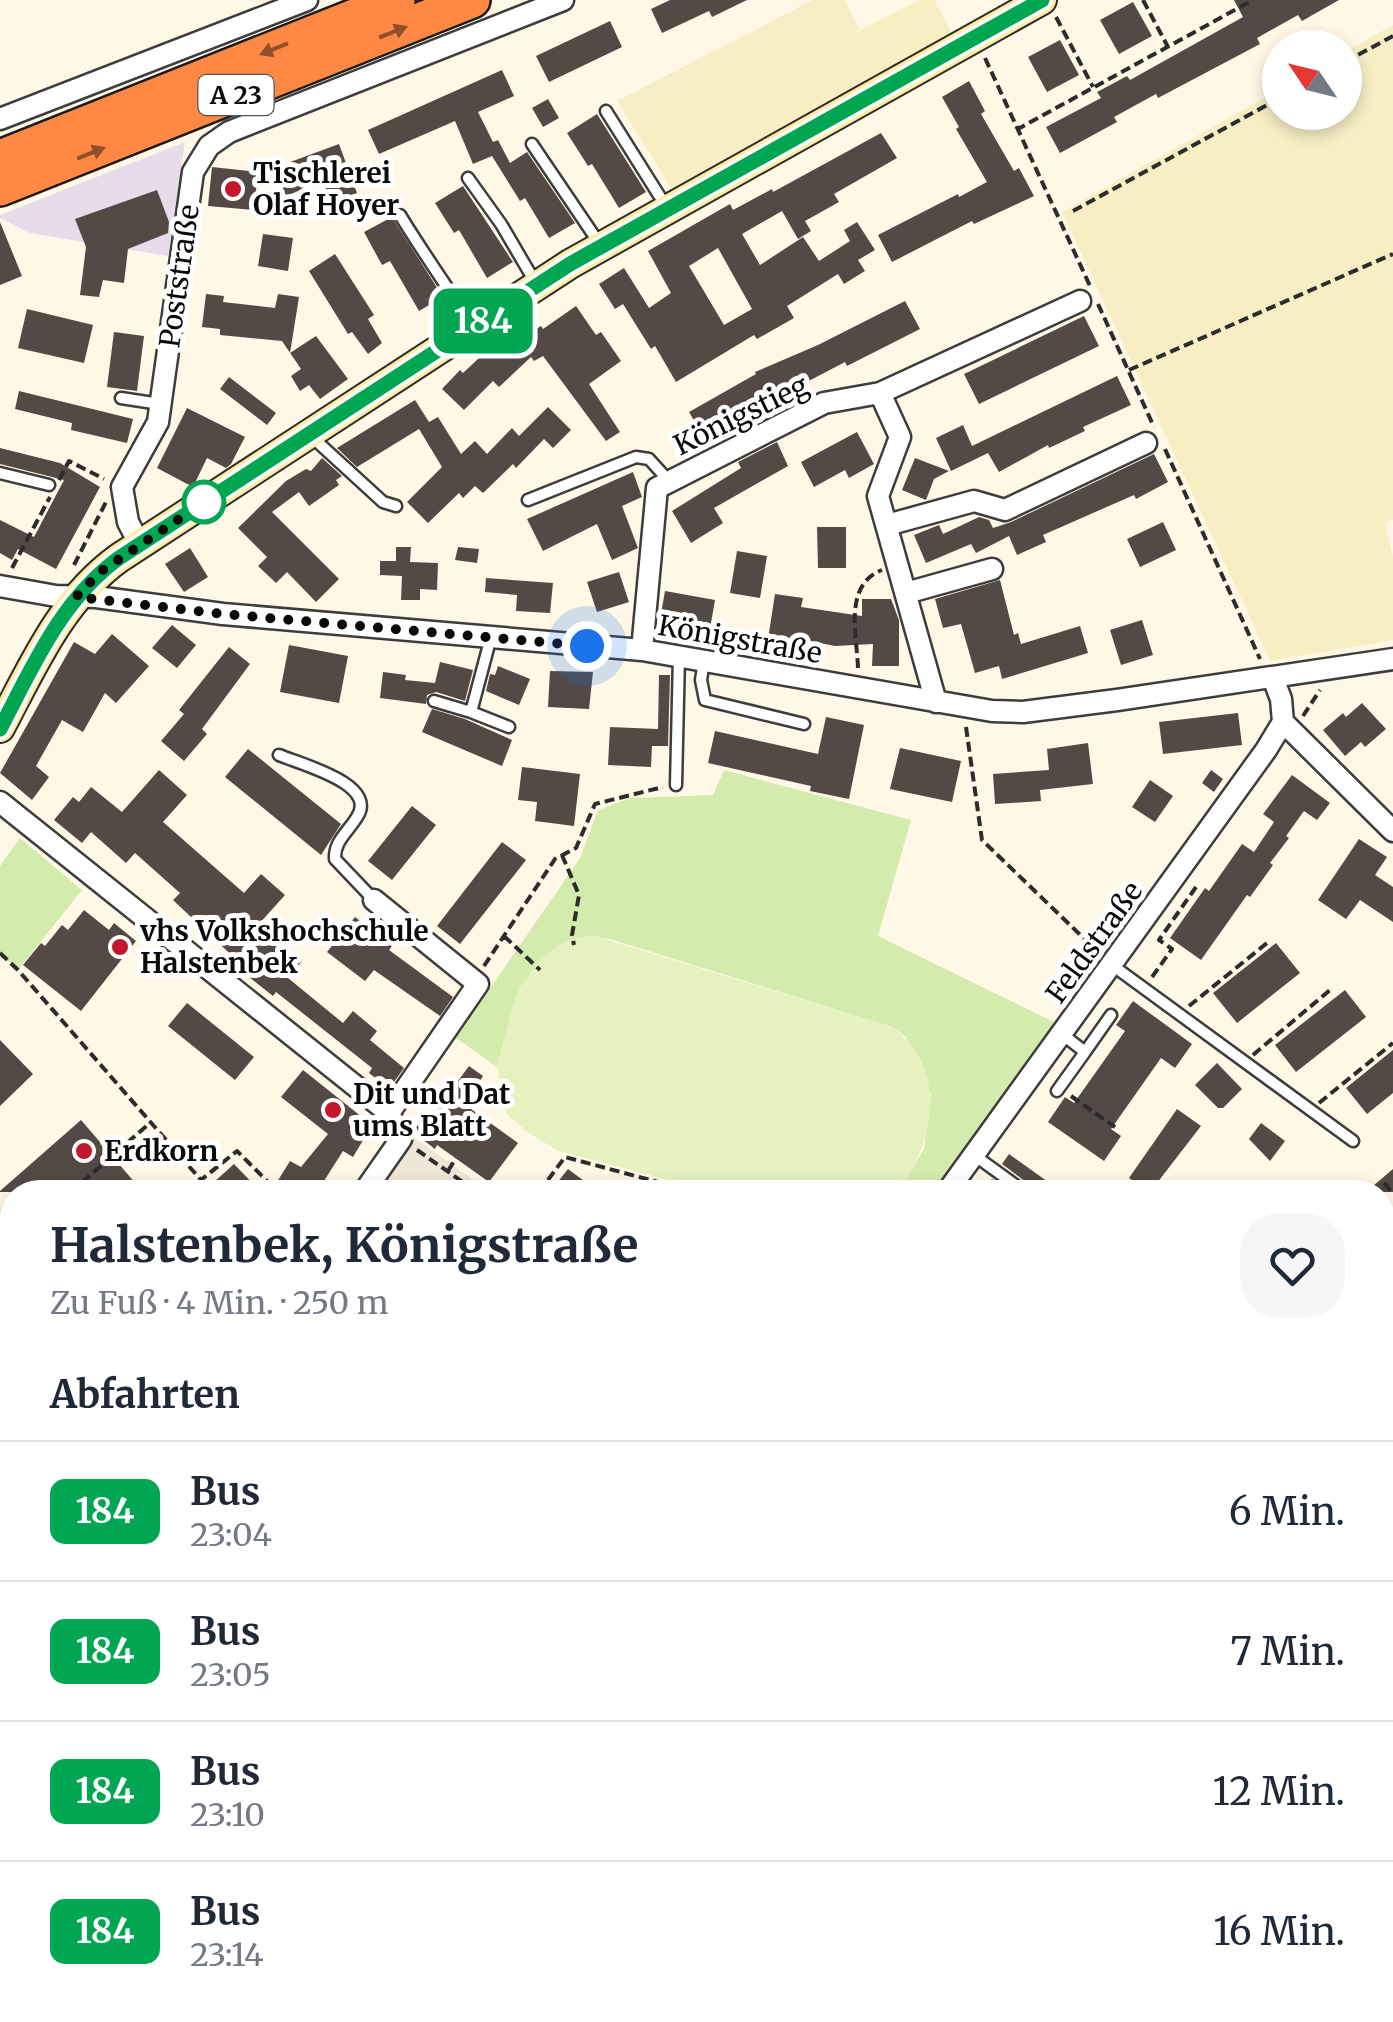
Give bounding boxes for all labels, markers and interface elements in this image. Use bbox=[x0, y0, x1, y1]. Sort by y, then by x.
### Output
one-way arrow bbox=[378, 23, 408, 39]
north arrow bbox=[1262, 30, 1362, 130]
map controls bbox=[1262, 30, 1362, 130]
one-way arrow bbox=[259, 42, 289, 58]
road number: A 23 bbox=[198, 75, 274, 115]
one-way arrow bbox=[76, 144, 106, 160]
place label: Tischlerei Olaf Hoyer bbox=[253, 155, 399, 223]
marker: Tischlerei Olaf Hoyer bbox=[222, 178, 244, 200]
street label: Poststraße bbox=[151, 202, 207, 350]
line badge: 184 bbox=[426, 288, 540, 354]
text: 184 bbox=[454, 299, 512, 343]
street label: Königstieg bbox=[668, 367, 814, 463]
unlabelled marker bbox=[183, 481, 225, 523]
street label: Königstraße bbox=[655, 607, 825, 671]
your location bbox=[562, 621, 612, 671]
street label: Feldstraße bbox=[1038, 874, 1150, 1010]
place label: vhs Volkshochschule Halstenbek bbox=[139, 913, 429, 981]
marker: vhs Volkshochschule Halstenbek bbox=[109, 936, 131, 958]
place label: Dit und Dat ums Blatt bbox=[353, 1076, 510, 1144]
marker: Dit und Dat ums Blatt bbox=[322, 1099, 344, 1121]
place label: Erdkorn bbox=[104, 1133, 218, 1169]
marker: Erdkorn bbox=[73, 1140, 95, 1162]
button: heart bbox=[1240, 1213, 1345, 1318]
text: Halstenbek, Königstraße bbox=[50, 1215, 638, 1275]
text: Zu Fuß · 4 Min. · 250 m bbox=[50, 1283, 389, 1323]
text: Abfahrten bbox=[50, 1371, 240, 1418]
text: Bus bbox=[190, 1468, 260, 1515]
text: 6 Min. bbox=[1229, 1488, 1345, 1535]
text: 184 bbox=[76, 1489, 134, 1533]
text: 23:04 bbox=[190, 1515, 272, 1555]
text: Bus bbox=[190, 1608, 260, 1655]
text: 7 Min. bbox=[1230, 1628, 1345, 1675]
text: 184 bbox=[76, 1629, 134, 1673]
text: 23:05 bbox=[190, 1655, 271, 1695]
text: Bus bbox=[190, 1748, 260, 1795]
text: 12 Min. bbox=[1213, 1768, 1345, 1815]
text: 184 bbox=[76, 1769, 134, 1813]
text: 23:10 bbox=[190, 1795, 265, 1835]
text: Bus bbox=[190, 1888, 260, 1935]
text: 16 Min. bbox=[1213, 1908, 1345, 1955]
text: 184 bbox=[76, 1909, 134, 1953]
text: 23:14 bbox=[190, 1935, 264, 1975]

